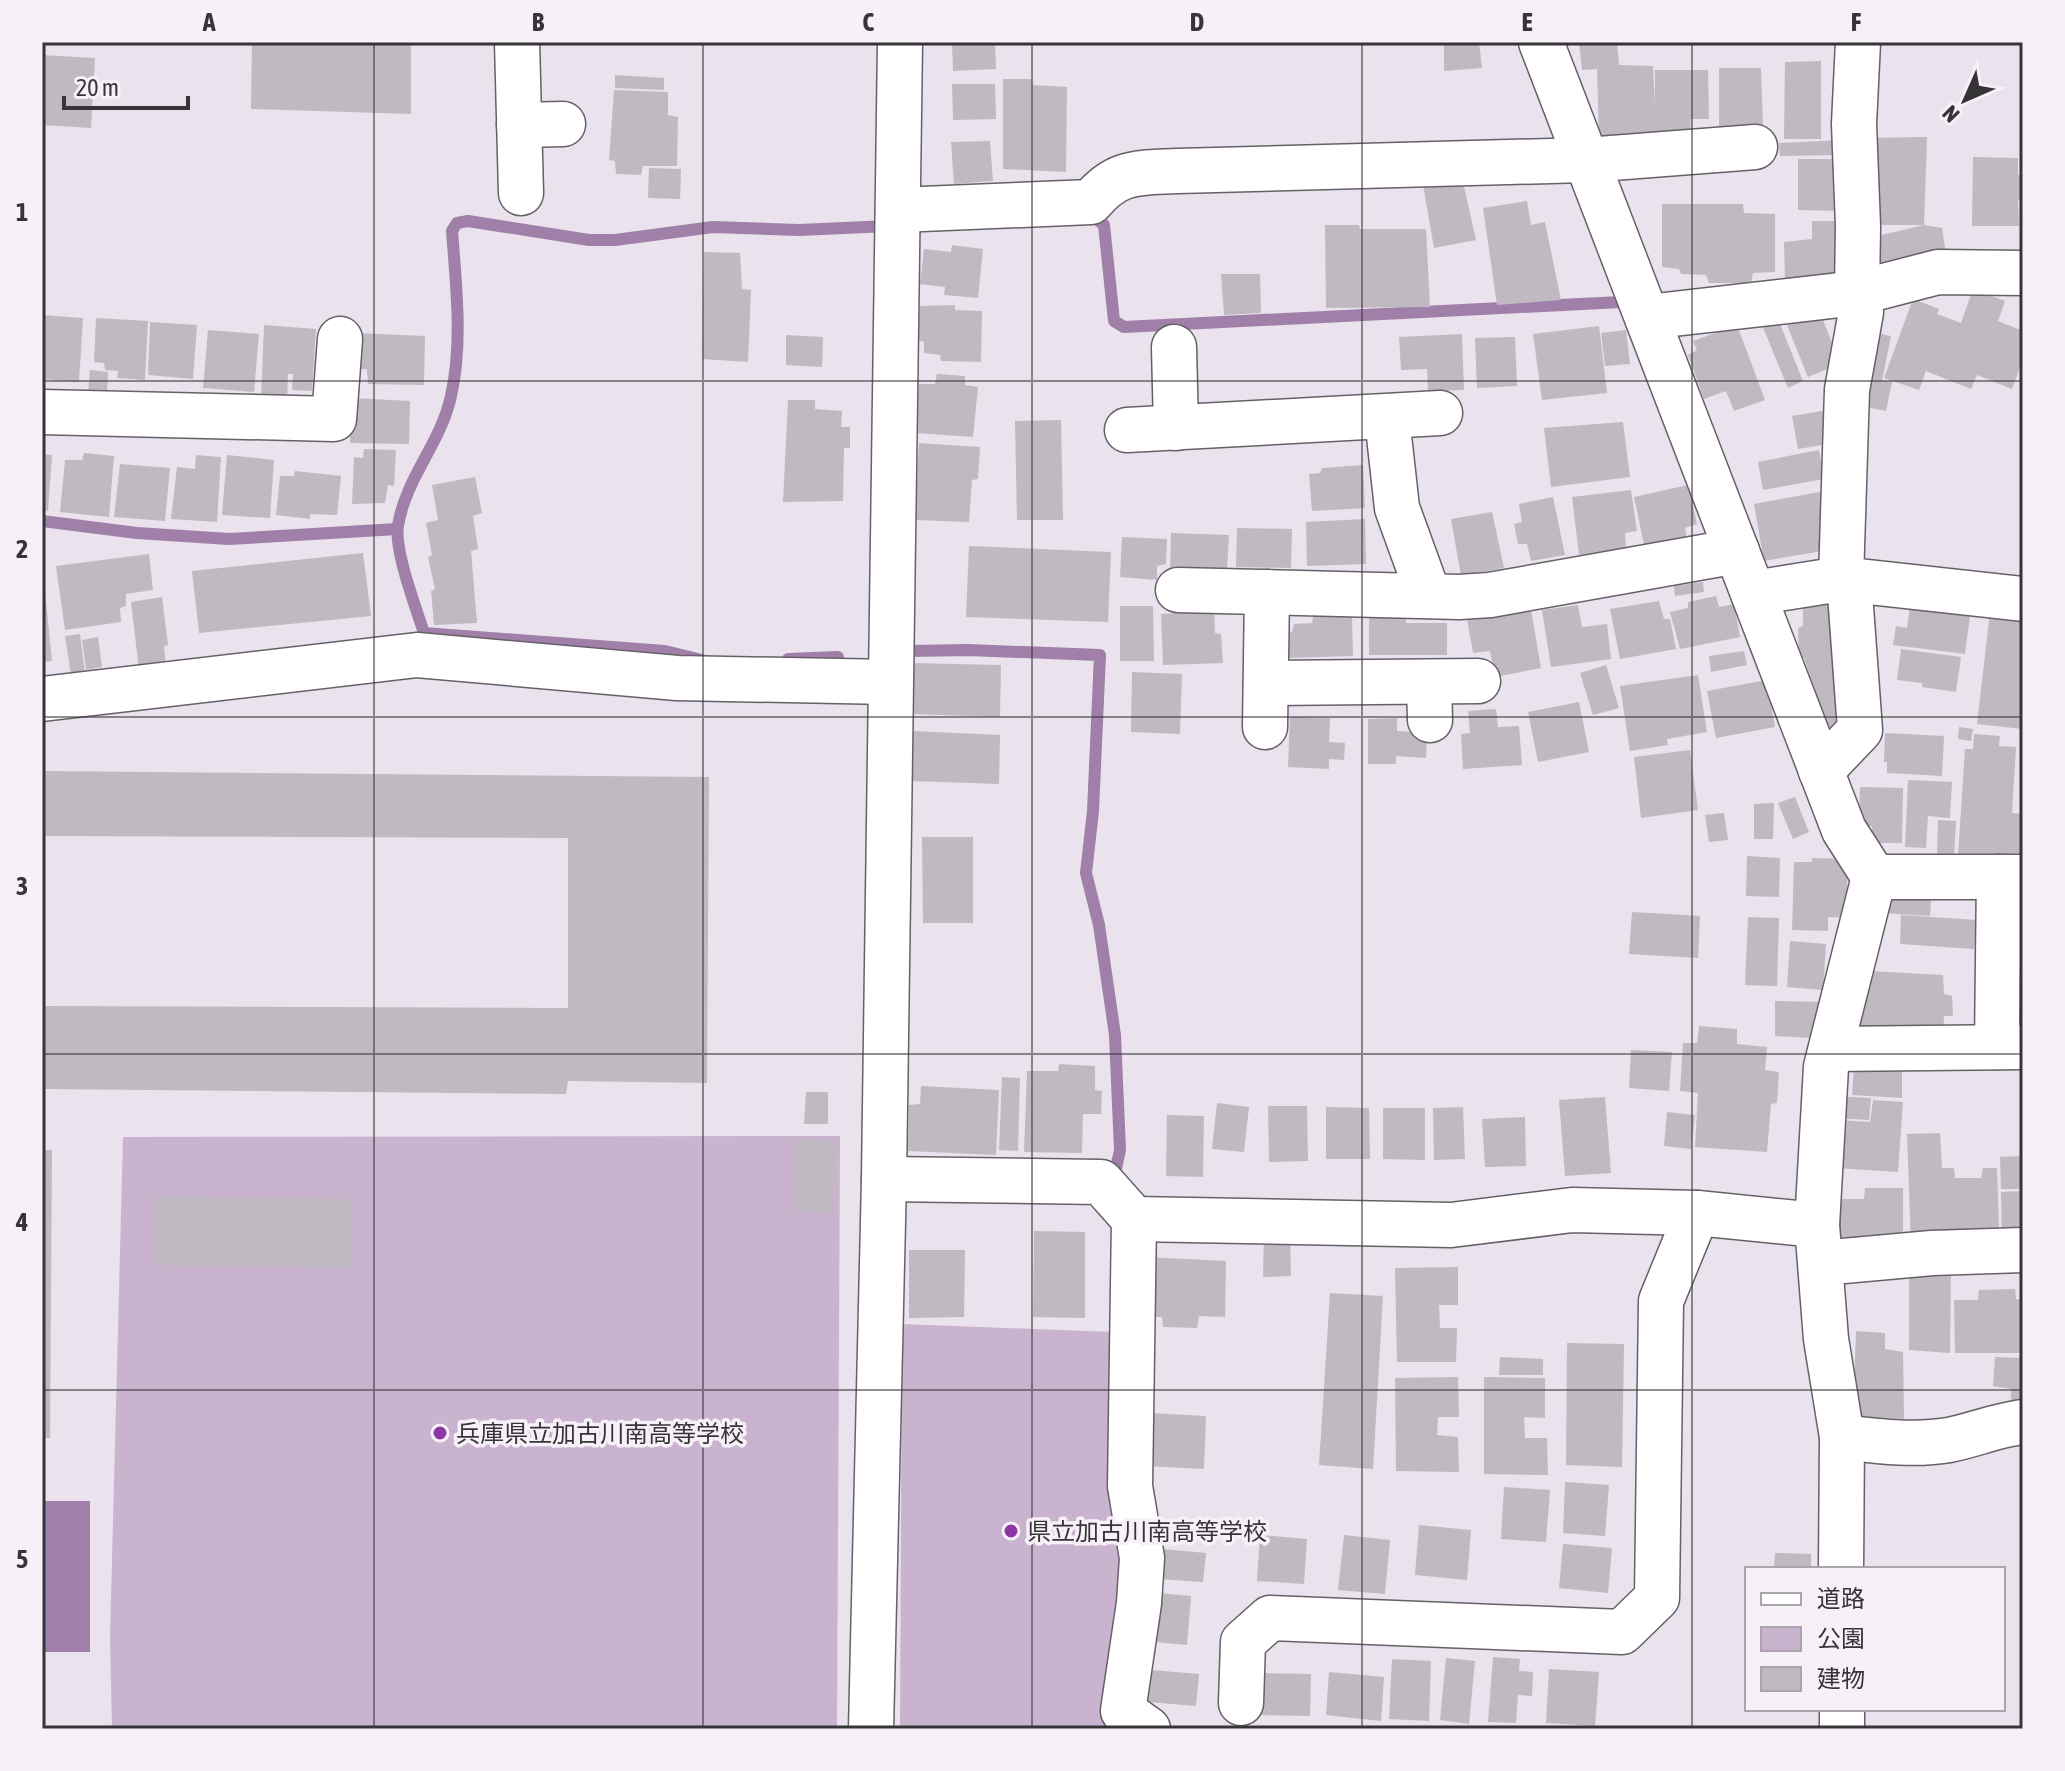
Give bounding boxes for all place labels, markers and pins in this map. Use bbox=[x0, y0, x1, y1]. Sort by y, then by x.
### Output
place label: 兵庫県立加古川南高等学校 bbox=[456, 1420, 744, 1447]
marker: 兵庫県立加古川南高等学校 bbox=[431, 1424, 449, 1442]
place label: 県立加古川南高等学校 bbox=[1027, 1518, 1267, 1545]
marker: 県立加古川南高等学校 bbox=[1002, 1522, 1020, 1540]

